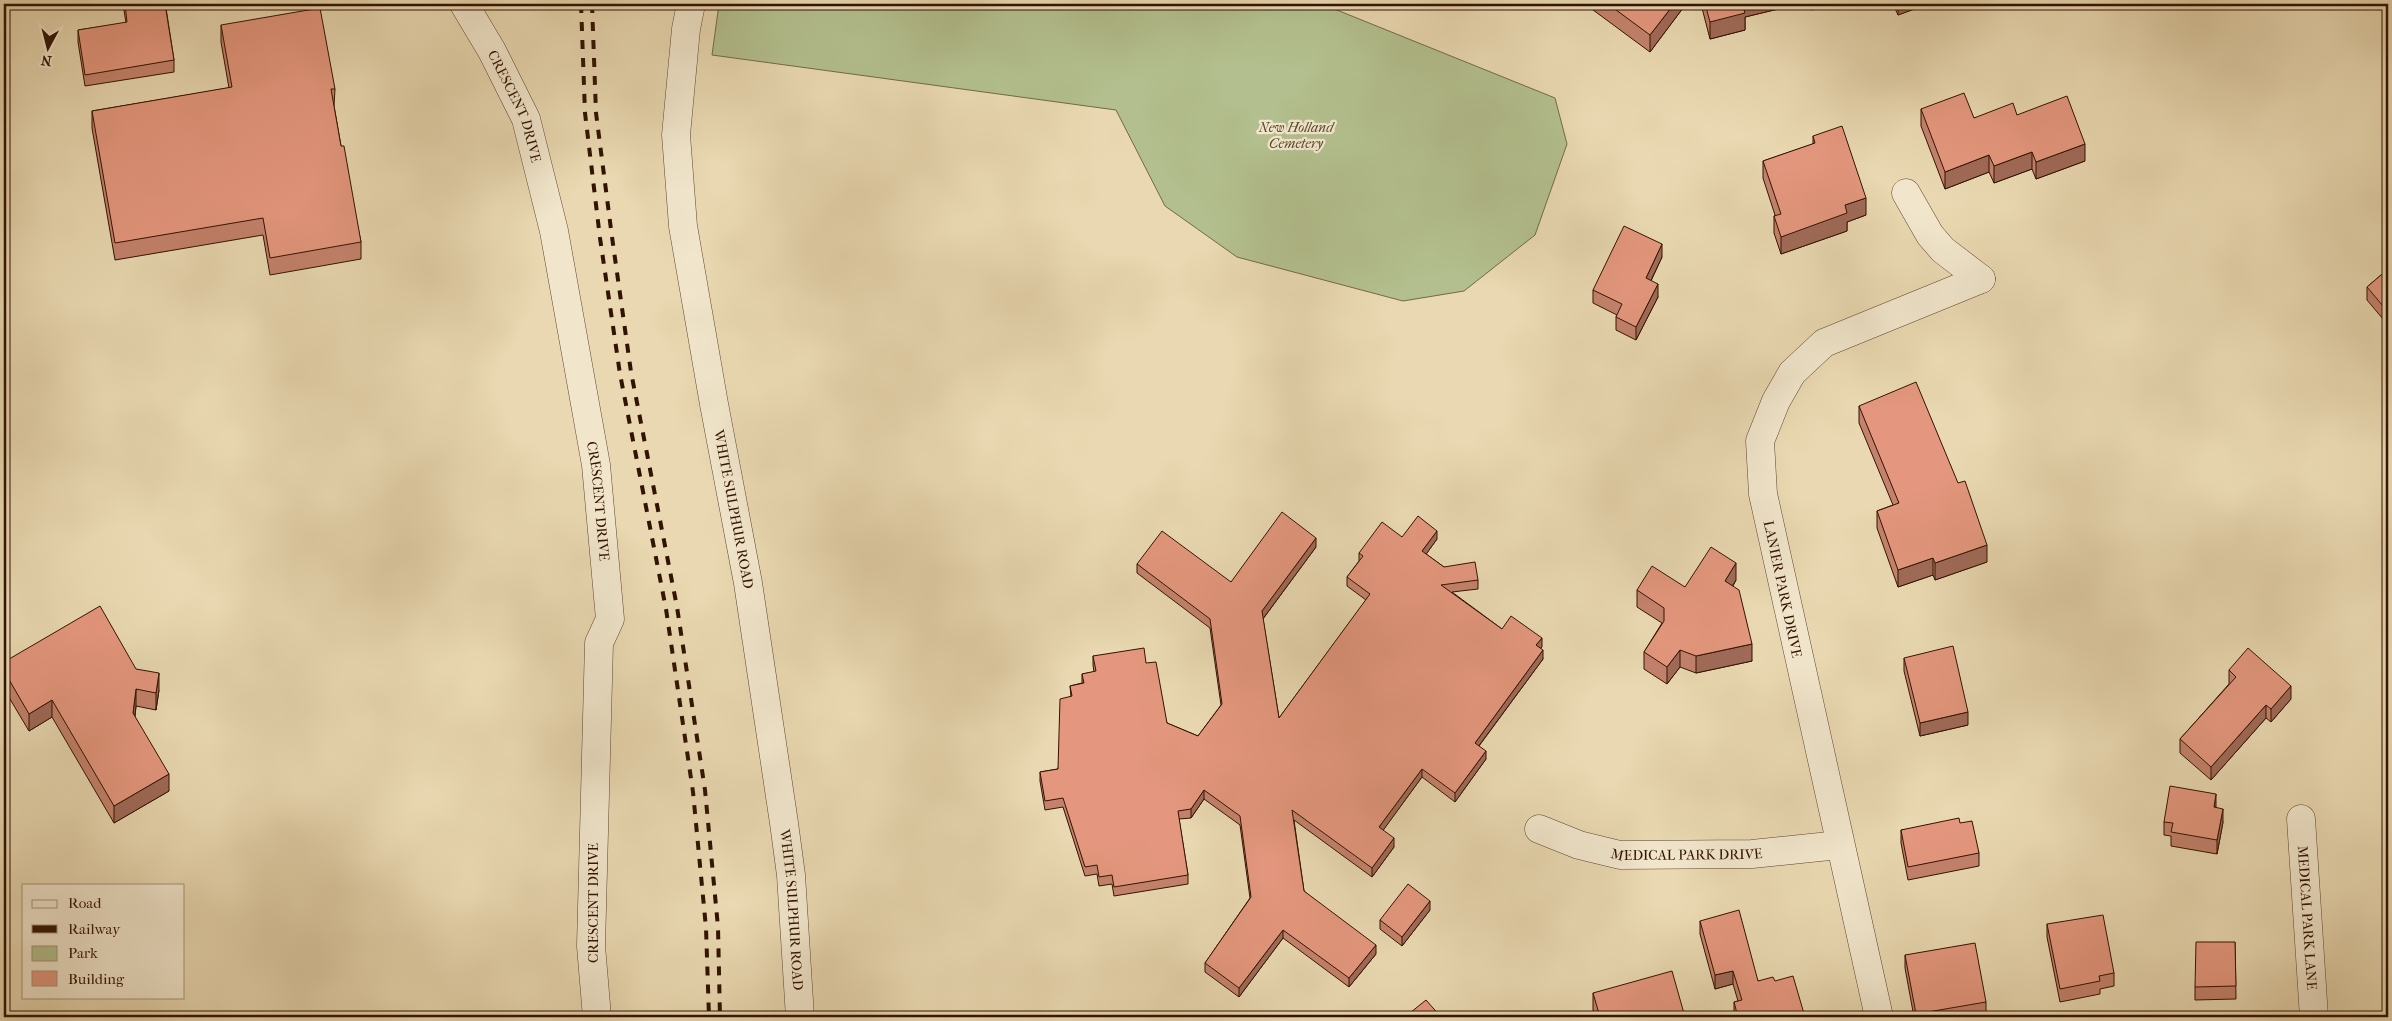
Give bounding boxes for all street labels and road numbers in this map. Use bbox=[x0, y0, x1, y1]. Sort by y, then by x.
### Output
street label: CRESCENT DRIVE bbox=[484, 48, 545, 165]
street label: WHITE SULPHUR ROAD bbox=[710, 427, 757, 590]
street label: CRESCENT DRIVE bbox=[583, 440, 613, 562]
street label: LANIER PARK DRIVE bbox=[1760, 519, 1805, 660]
street label: WHITE SULPHUR ROAD bbox=[776, 827, 806, 991]
street label: CRESCENT DRIVE bbox=[585, 842, 602, 963]
street label: MEDICAL PARK DRIVE bbox=[1609, 845, 1764, 865]
street label: MEDICAL PARK LANE bbox=[2294, 845, 2320, 991]

